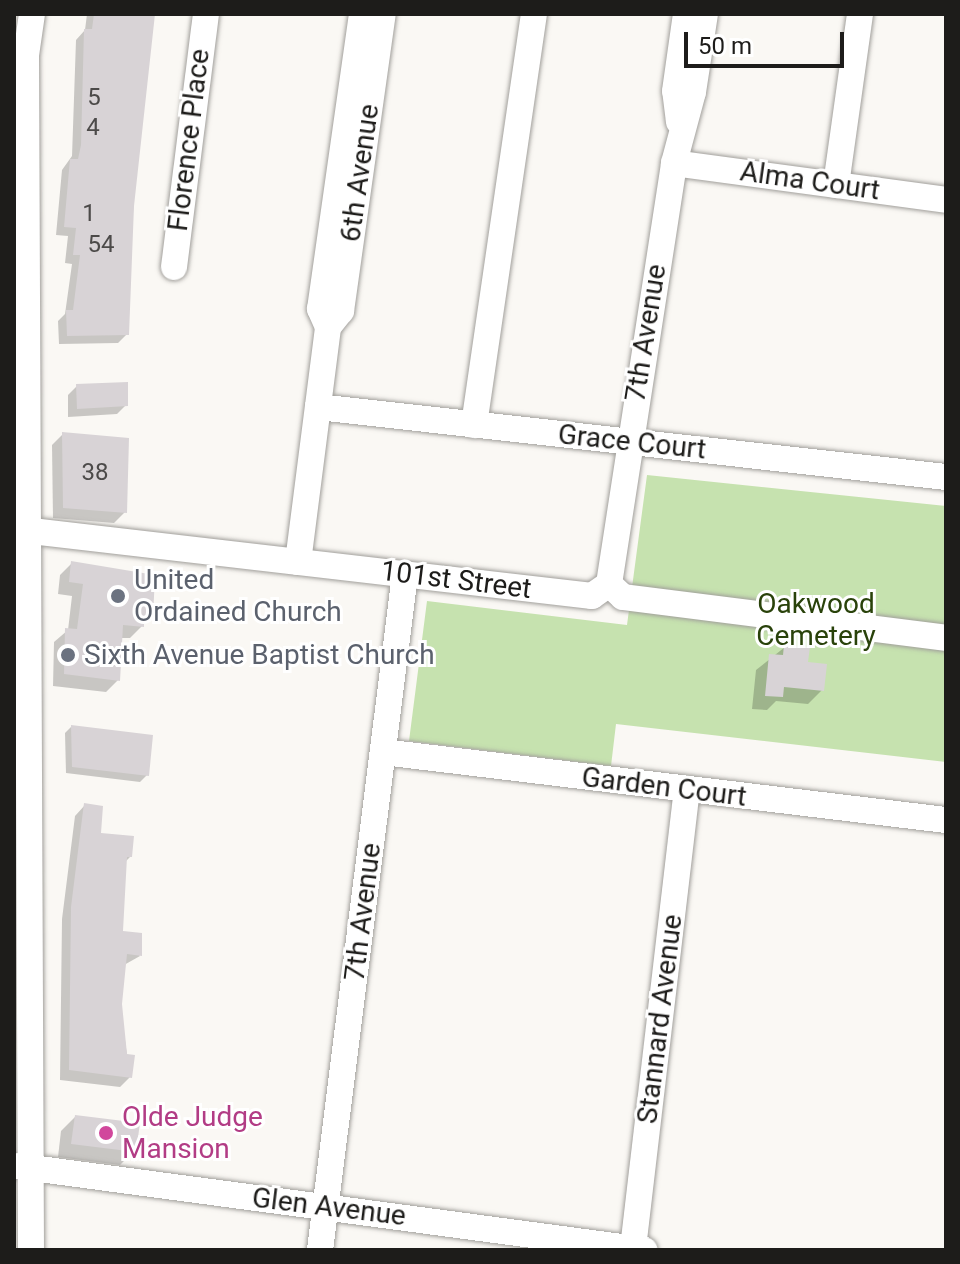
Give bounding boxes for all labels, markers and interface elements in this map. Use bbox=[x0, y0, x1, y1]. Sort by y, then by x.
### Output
scale bar bbox=[688, 16, 848, 66]
text: 50 m bbox=[698, 32, 752, 60]
street label: Florence Place bbox=[161, 47, 217, 233]
house number: 5 bbox=[87, 84, 101, 112]
street label: 6th Avenue bbox=[334, 102, 386, 244]
house number: 4 bbox=[86, 114, 100, 142]
street label: Alma Court bbox=[738, 155, 882, 207]
house number: 1 bbox=[82, 200, 96, 228]
house number: 54 bbox=[88, 231, 114, 259]
street label: 7th Avenue bbox=[619, 262, 673, 404]
street label: Grace Court bbox=[556, 418, 708, 466]
house number: 38 bbox=[82, 459, 108, 487]
street label: 101st Street bbox=[379, 554, 533, 606]
place label: United Ordained Church bbox=[134, 563, 342, 629]
marker: United Ordained Church bbox=[109, 587, 127, 605]
park label: Oakwood Cemetery bbox=[756, 587, 876, 653]
place label: Sixth Avenue Baptist Church bbox=[84, 638, 435, 672]
marker: Sixth Avenue Baptist Church bbox=[59, 646, 77, 664]
street label: Garden Court bbox=[580, 760, 748, 814]
street label: 7th Avenue bbox=[338, 841, 388, 983]
street label: Stannard Avenue bbox=[630, 912, 690, 1126]
place label: Olde Judge Mansion bbox=[122, 1100, 263, 1166]
marker: Olde Judge Mansion bbox=[97, 1124, 115, 1142]
street label: Glen Avenue bbox=[250, 1181, 408, 1233]

